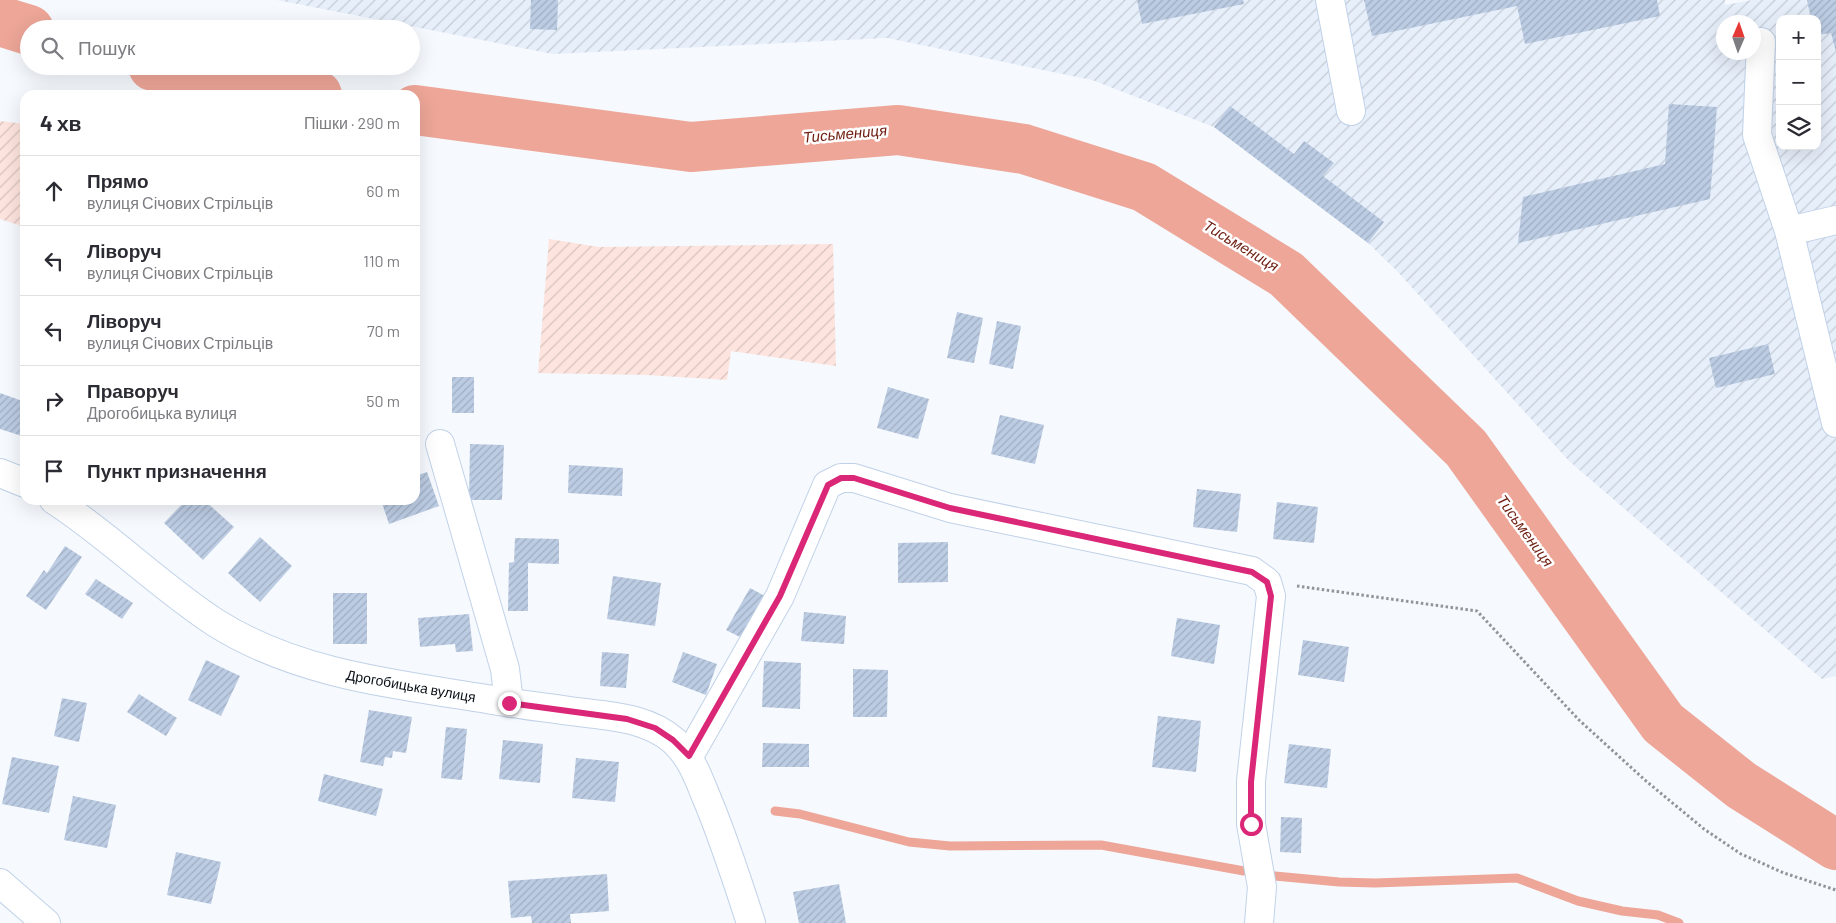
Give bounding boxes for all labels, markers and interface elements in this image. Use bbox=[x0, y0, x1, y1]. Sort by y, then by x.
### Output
north arrow bbox=[1716, 15, 1761, 60]
map controls bbox=[1776, 15, 1821, 150]
button: + bbox=[1776, 15, 1821, 60]
search box bbox=[20, 20, 420, 75]
icon: search bbox=[38, 34, 66, 62]
text: Пошук bbox=[78, 36, 135, 59]
button: − bbox=[1776, 60, 1821, 105]
button: layers bbox=[1776, 105, 1821, 150]
text: 4 хв bbox=[40, 110, 82, 135]
text: Пішки · 290 m bbox=[304, 113, 400, 132]
water label: Тисьмениця bbox=[802, 120, 888, 146]
text: Прямо bbox=[87, 169, 149, 192]
icon: ahead bbox=[40, 177, 68, 205]
text: 60 m bbox=[366, 181, 400, 200]
text: вулиця Січових Стрільців bbox=[87, 193, 273, 212]
water label: Тисьмениця bbox=[1201, 216, 1282, 275]
text: Ліворуч bbox=[87, 239, 162, 262]
icon: left bbox=[40, 247, 68, 275]
text: 110 m bbox=[363, 251, 400, 270]
text: вулиця Січових Стрільців bbox=[87, 263, 273, 282]
text: Ліворуч bbox=[87, 309, 162, 332]
icon: left bbox=[40, 317, 68, 345]
text: 70 m bbox=[367, 321, 400, 340]
text: вулиця Січових Стрільців bbox=[87, 333, 273, 352]
text: Праворуч bbox=[87, 379, 179, 402]
icon: right bbox=[40, 387, 68, 415]
text: 50 m bbox=[366, 391, 400, 410]
text: Дрогобицька вулиця bbox=[87, 403, 237, 422]
icon: arrive bbox=[40, 457, 68, 485]
text: Пункт призначення bbox=[87, 459, 267, 482]
water label: Тисьмениця bbox=[1494, 491, 1558, 570]
street label: Дрогобицька вулиця bbox=[345, 666, 477, 705]
route end bbox=[498, 692, 521, 715]
route start bbox=[1240, 813, 1263, 836]

